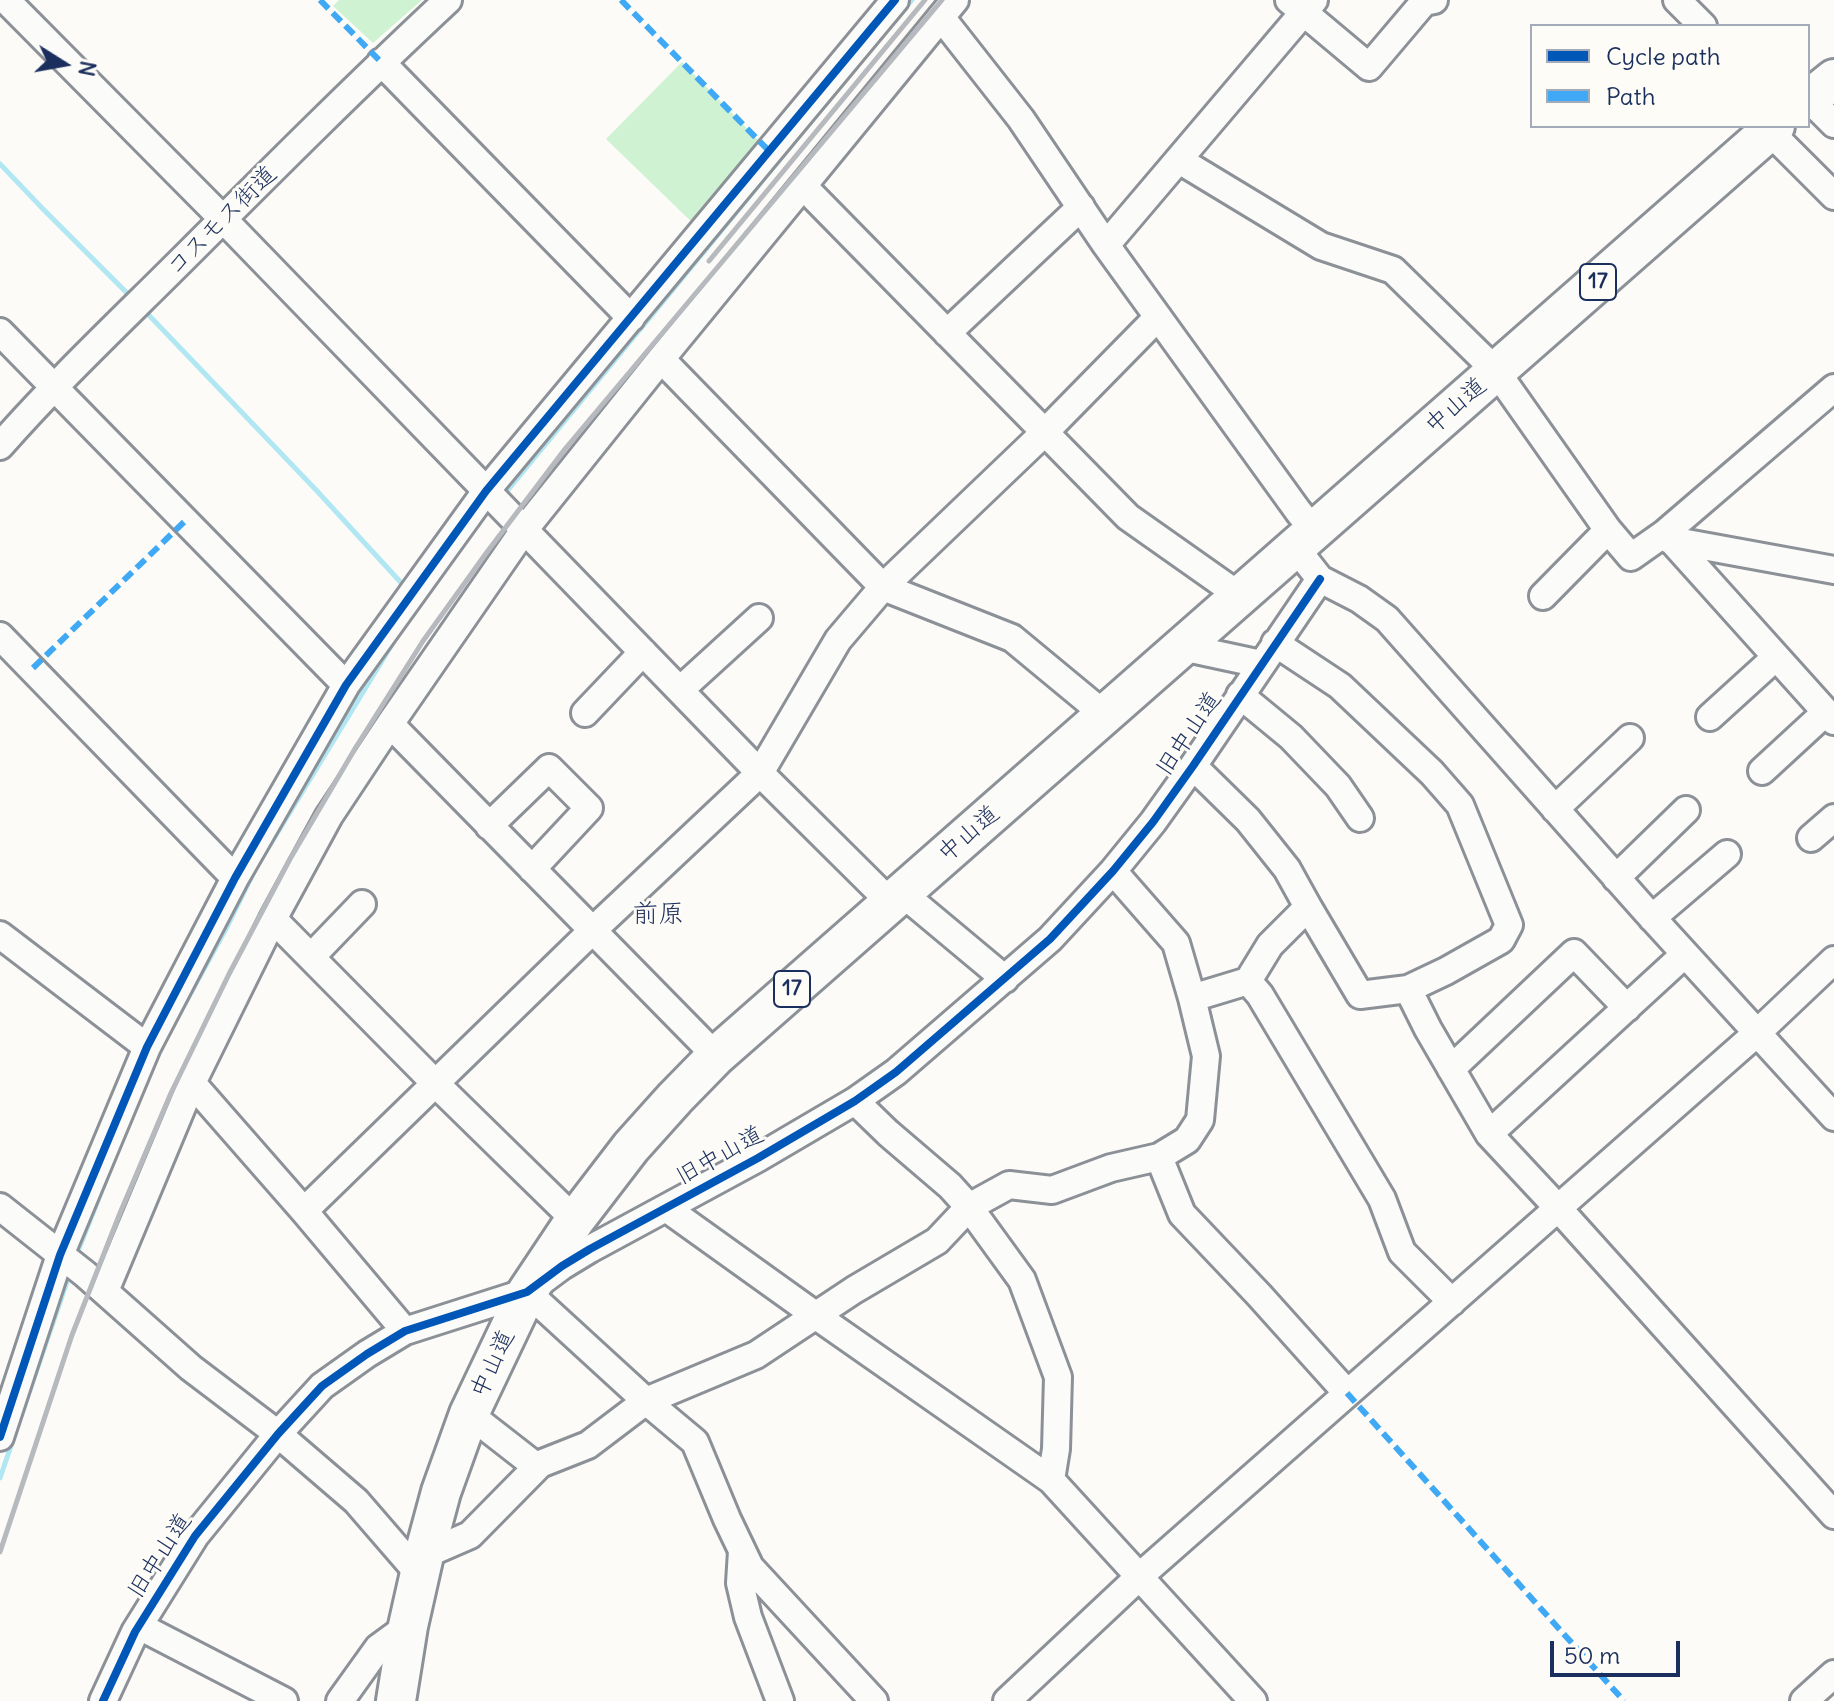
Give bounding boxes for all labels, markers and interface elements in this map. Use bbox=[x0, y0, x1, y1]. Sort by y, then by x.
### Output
north arrow bbox=[24, 24, 104, 104]
legend bbox=[1530, 24, 1810, 128]
text: Cycle path bbox=[1606, 41, 1721, 71]
text: N bbox=[72, 58, 103, 79]
text: Path bbox=[1606, 81, 1656, 111]
street label: コスモス街道 bbox=[161, 160, 283, 282]
road number: 17 bbox=[1580, 264, 1616, 300]
street label: 中山道 bbox=[1419, 372, 1493, 440]
street label: 旧中山道 bbox=[1150, 686, 1228, 782]
street label: 中山道 bbox=[932, 800, 1006, 868]
district label: 前原 bbox=[632, 899, 684, 931]
road number: 17 bbox=[774, 971, 810, 1007]
street label: 旧中山道 bbox=[671, 1120, 769, 1192]
street label: 中山道 bbox=[465, 1325, 521, 1403]
street label: 旧中山道 bbox=[122, 1508, 198, 1604]
scale bar bbox=[1554, 1625, 1684, 1675]
text: 50 m bbox=[1564, 1640, 1620, 1670]

